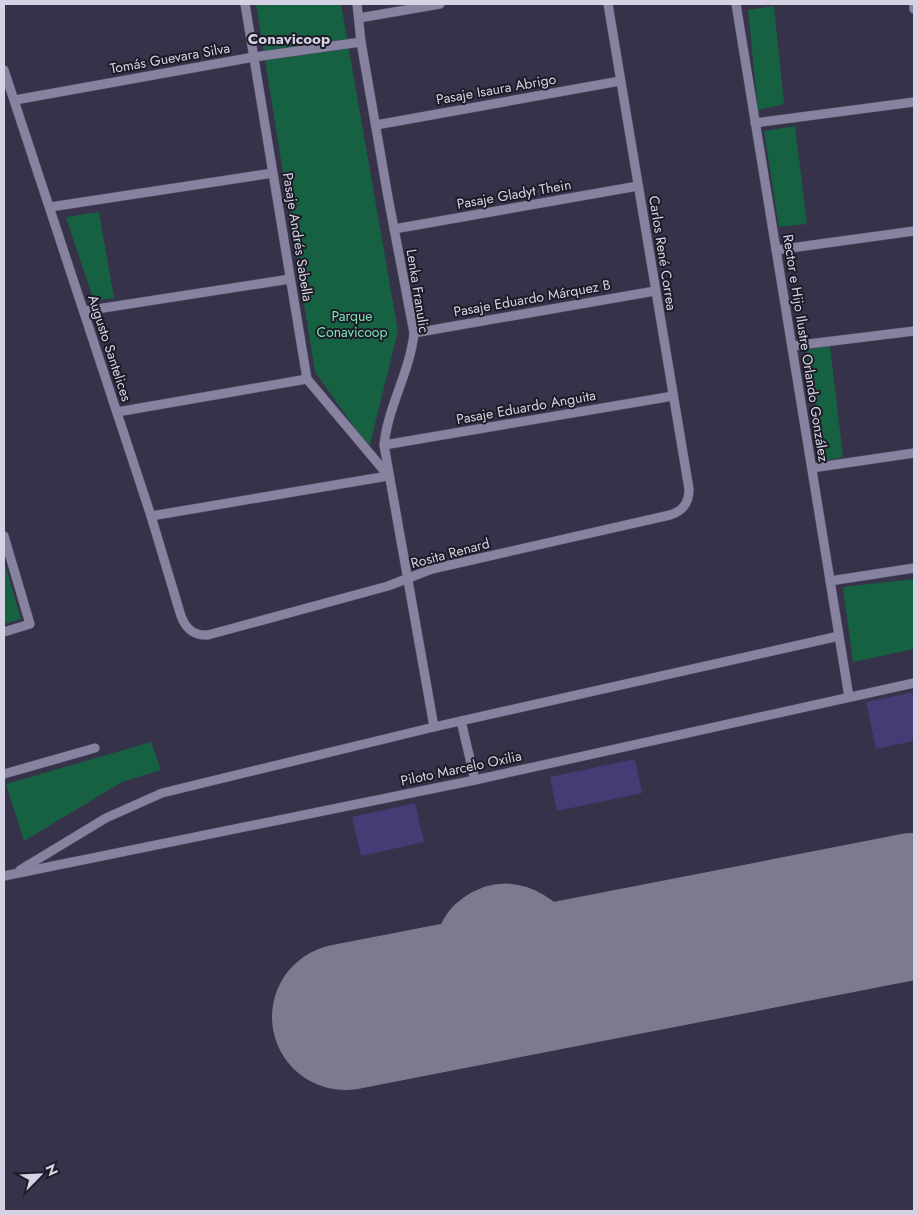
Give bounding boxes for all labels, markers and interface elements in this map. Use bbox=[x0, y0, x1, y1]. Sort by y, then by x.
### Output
district label: Conavicoop bbox=[248, 28, 330, 50]
street label: Tomás Guevara Silva bbox=[108, 38, 232, 78]
street label: Pasaje Isaura Abrigo bbox=[434, 69, 558, 109]
street label: Pasaje Andrés Sabella bbox=[278, 171, 318, 303]
street label: Pasaje Gladyt Thein bbox=[455, 174, 573, 214]
street label: Carlos René Correa bbox=[644, 194, 682, 312]
street label: Rector e Hijo Ilustre Orlando González bbox=[778, 233, 834, 464]
street label: Lenka Franulic bbox=[402, 248, 434, 334]
street label: Pasaje Eduardo Márquez B bbox=[452, 274, 612, 322]
street label: Augusto Santelices bbox=[83, 292, 137, 404]
park label: Parque Conavicoop bbox=[316, 306, 388, 342]
street label: Pasaje Eduardo Anguita bbox=[455, 385, 597, 429]
street label: Rosita Renard bbox=[408, 533, 492, 573]
street label: Piloto Marcelo Oxilia bbox=[399, 745, 523, 791]
north arrow bbox=[15, 1150, 65, 1200]
text: N bbox=[40, 1161, 63, 1179]

